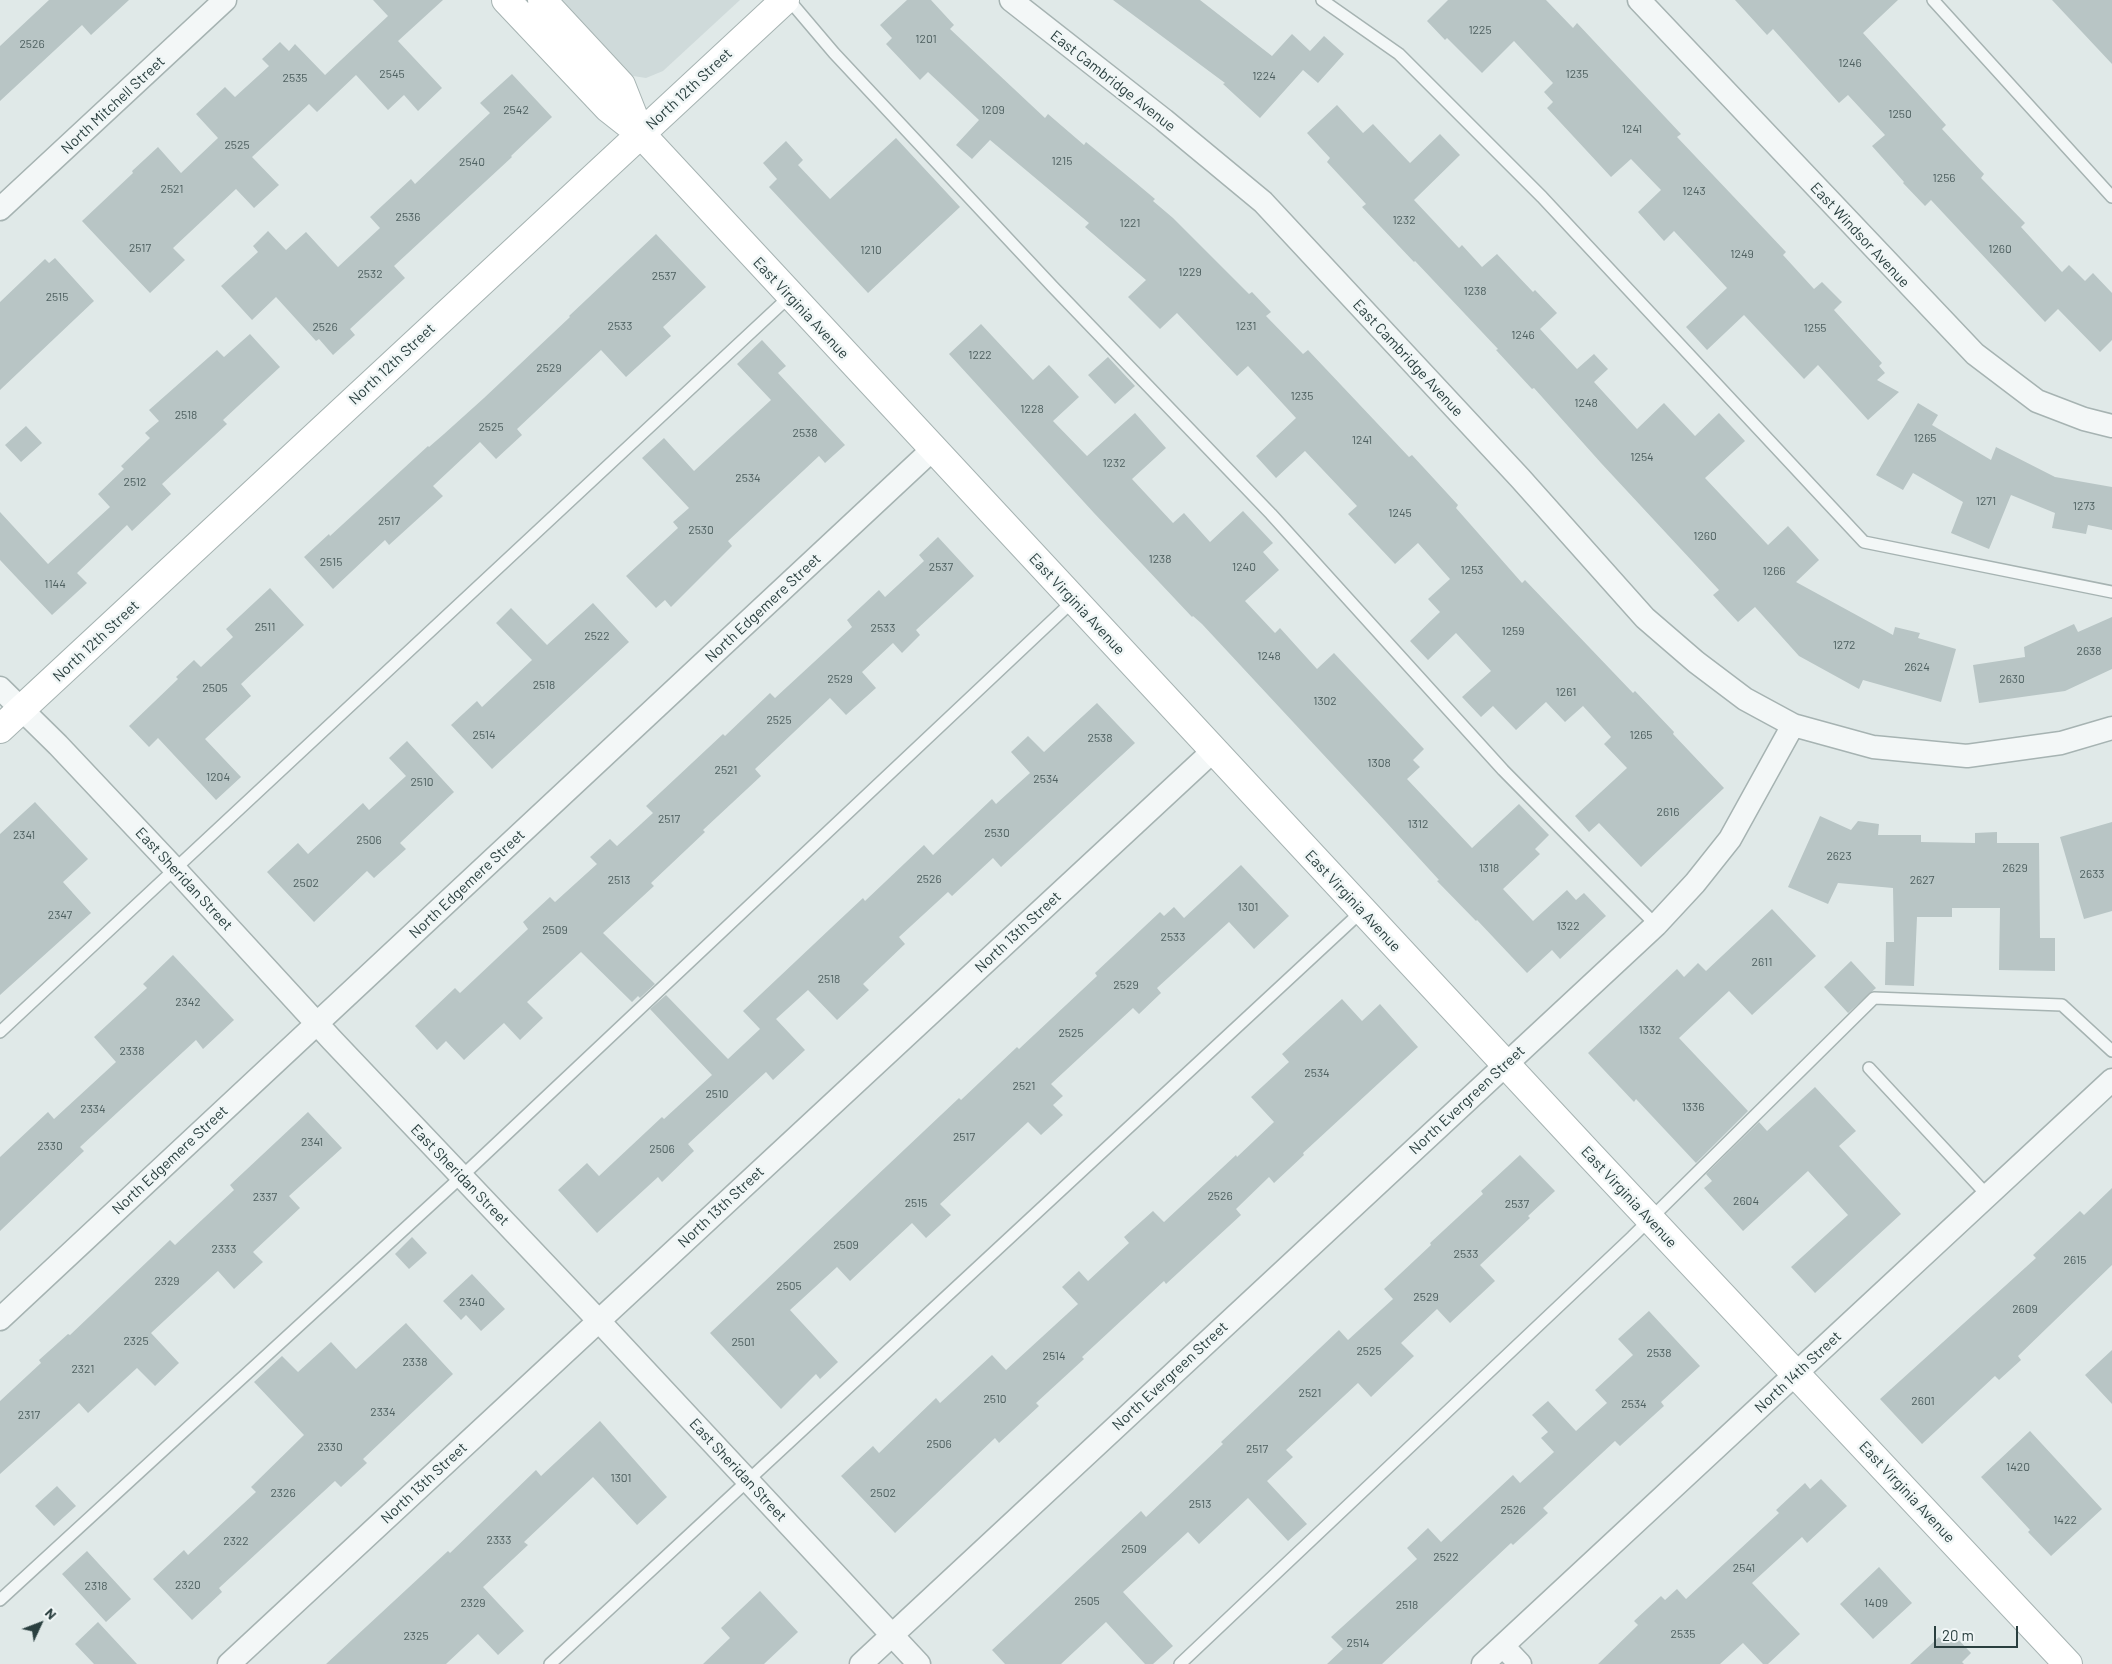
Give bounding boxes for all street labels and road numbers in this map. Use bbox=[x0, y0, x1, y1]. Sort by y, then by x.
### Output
street label: East Cambridge Avenue bbox=[1047, 27, 1179, 135]
street label: North 12th Street bbox=[642, 44, 736, 134]
street label: North Mitchell Street bbox=[58, 52, 168, 158]
street label: East Windsor Avenue bbox=[1807, 179, 1913, 291]
street label: East Virginia Avenue bbox=[749, 253, 853, 363]
street label: East Cambridge Avenue bbox=[1349, 296, 1467, 420]
street label: North 12th Street bbox=[345, 319, 439, 409]
street label: East Virginia Avenue bbox=[1025, 549, 1129, 659]
street label: North Edgemere Street bbox=[701, 550, 825, 666]
street label: North 12th Street bbox=[49, 596, 143, 686]
street label: East Sheridan Street bbox=[132, 824, 236, 934]
street label: North Edgemere Street bbox=[405, 826, 529, 942]
street label: East Virginia Avenue bbox=[1301, 846, 1405, 956]
street label: North 13th Street bbox=[971, 888, 1065, 976]
street label: North Evergreen Street bbox=[1406, 1042, 1528, 1158]
street label: North Edgemere Street bbox=[108, 1102, 232, 1218]
street label: East Sheridan Street bbox=[407, 1120, 513, 1230]
street label: East Virginia Avenue bbox=[1577, 1142, 1681, 1252]
street label: North 13th Street bbox=[674, 1163, 768, 1251]
street label: North Evergreen Street bbox=[1109, 1318, 1231, 1434]
street label: North 14th Street bbox=[1751, 1327, 1845, 1417]
street label: East Sheridan Street bbox=[686, 1415, 790, 1525]
street label: East Virginia Avenue bbox=[1855, 1437, 1959, 1547]
street label: North 13th Street bbox=[377, 1439, 471, 1527]

